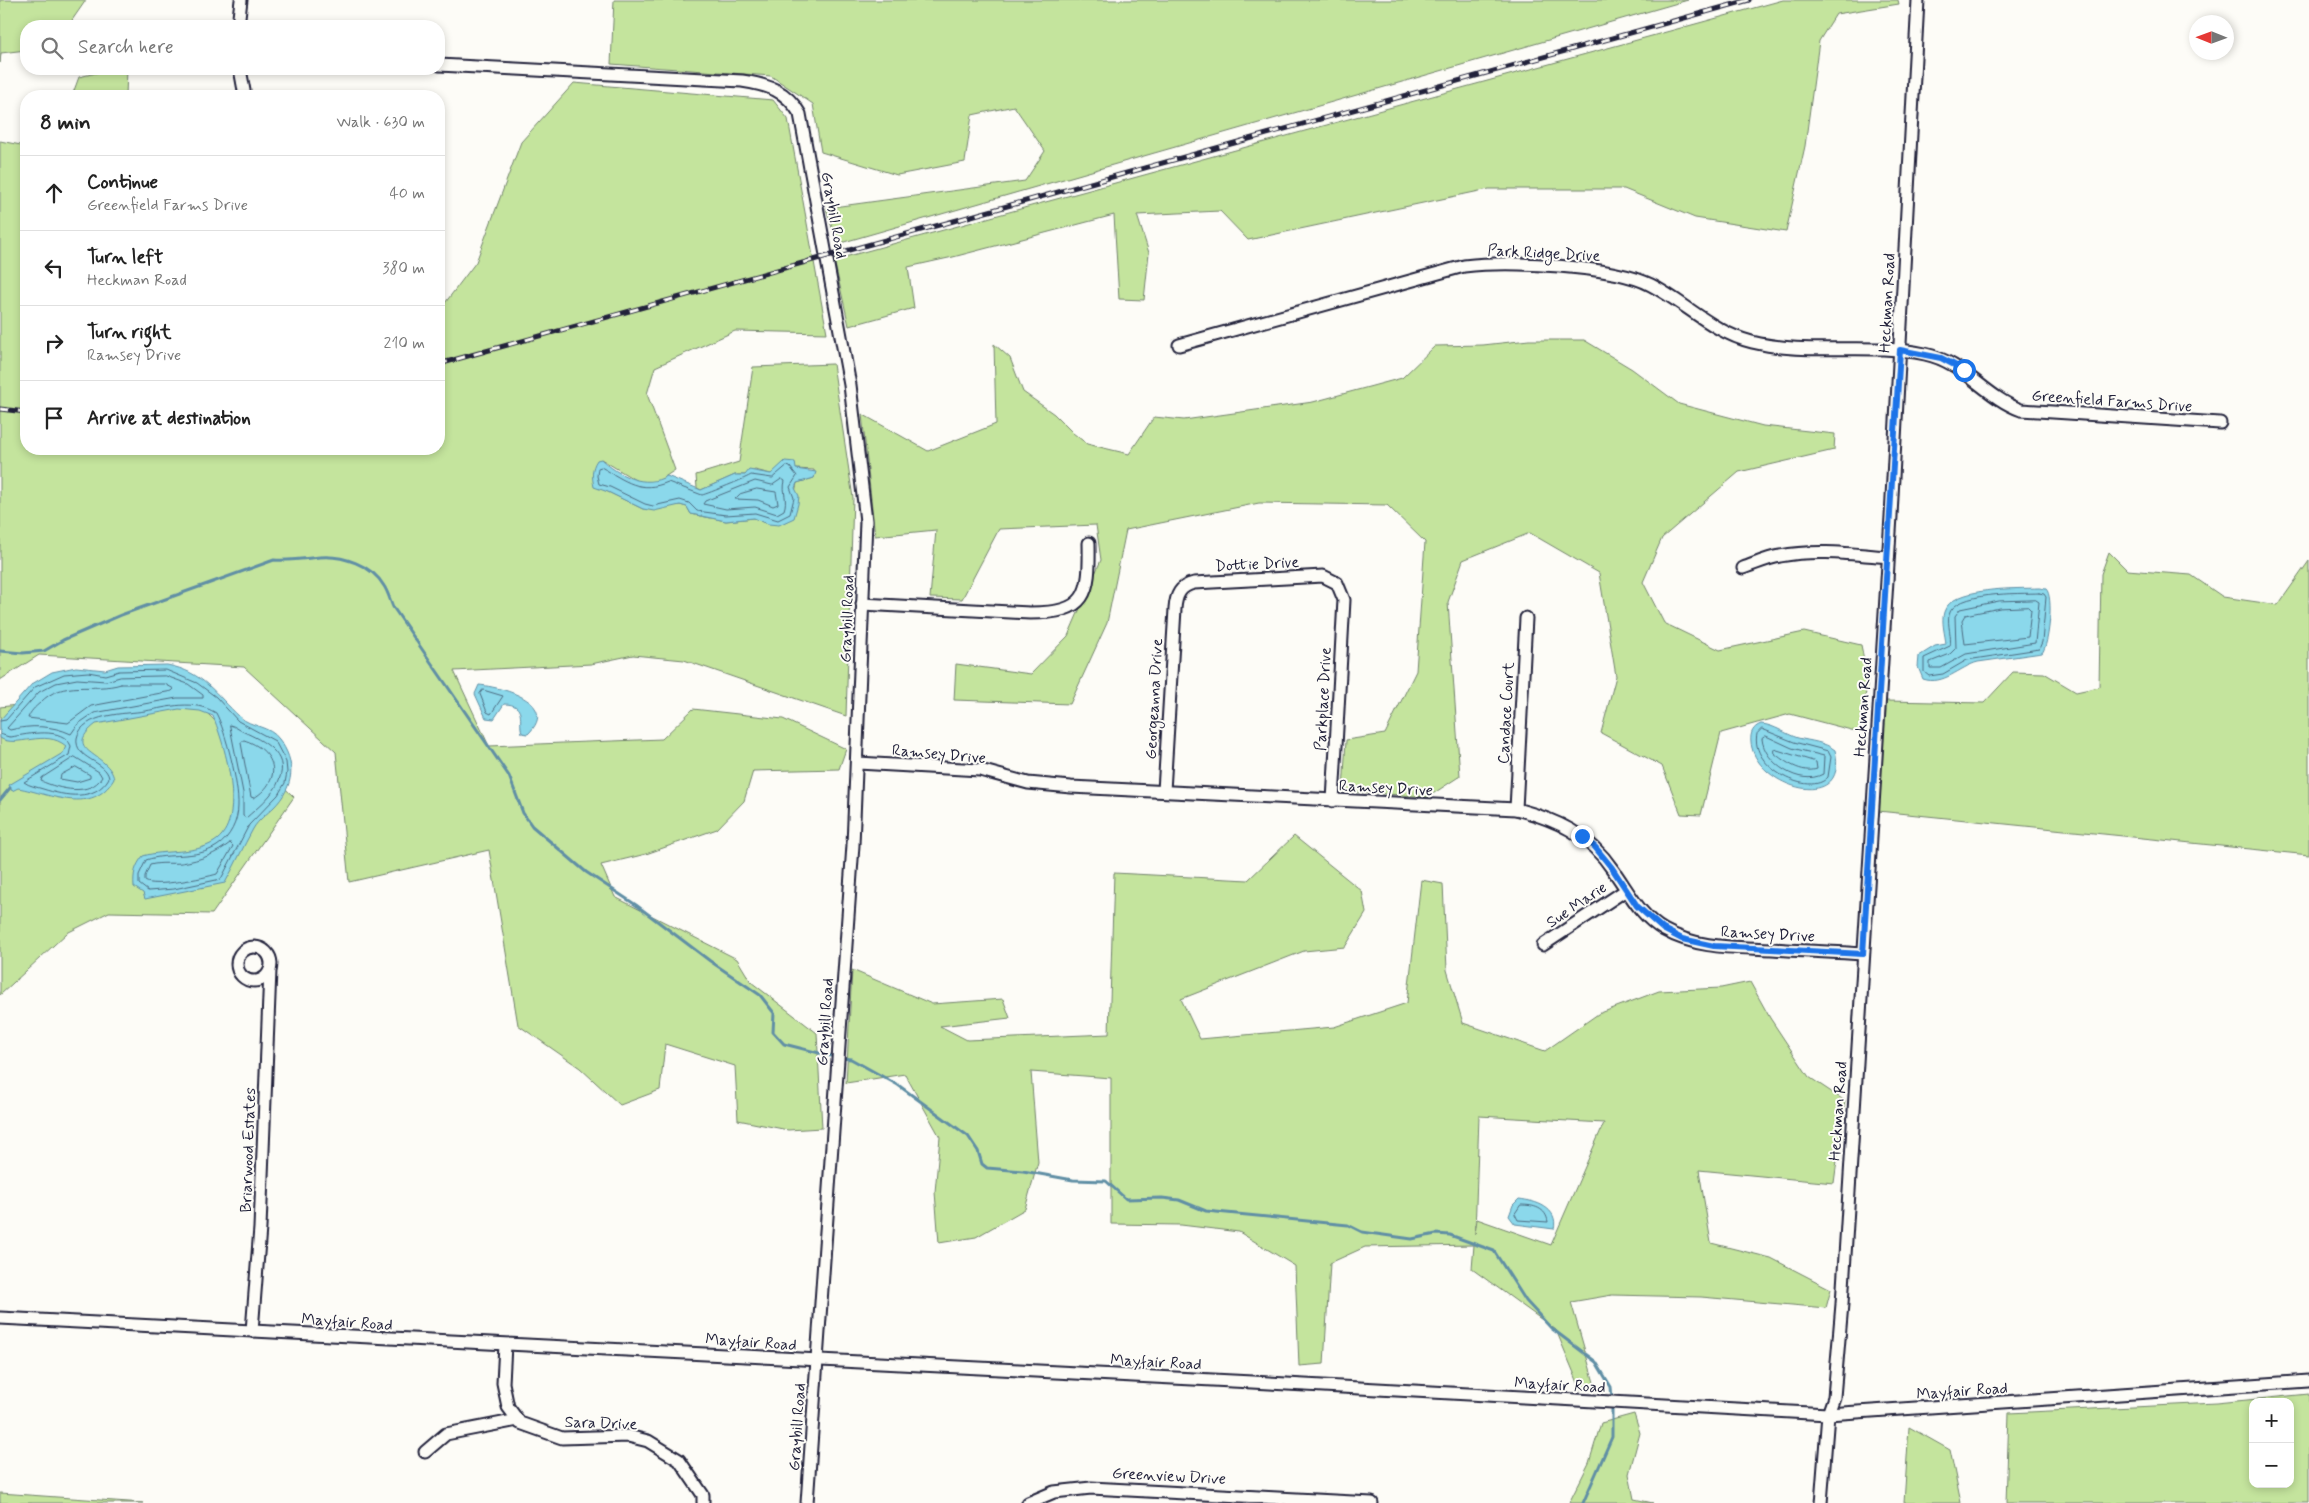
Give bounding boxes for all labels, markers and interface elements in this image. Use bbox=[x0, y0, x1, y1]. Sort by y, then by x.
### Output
north arrow bbox=[2189, 15, 2234, 60]
search box bbox=[20, 20, 445, 75]
icon: search bbox=[38, 34, 66, 62]
text: Search here bbox=[78, 35, 174, 60]
text: 8 min bbox=[40, 109, 91, 137]
text: Walk · 630 m bbox=[336, 112, 425, 133]
text: Continue bbox=[87, 170, 158, 195]
street label: Graybill Road bbox=[816, 170, 851, 260]
icon: ahead bbox=[40, 179, 68, 207]
text: 40 m bbox=[389, 183, 425, 204]
text: Greenfield Farms Drive bbox=[87, 195, 248, 216]
street label: Park Ridge Drive bbox=[1487, 240, 1601, 268]
text: Turn left bbox=[87, 245, 163, 270]
street label: Heckman Road bbox=[1874, 253, 1901, 353]
icon: left bbox=[40, 254, 68, 282]
text: 380 m bbox=[382, 258, 425, 279]
text: Heckman Road bbox=[87, 270, 187, 291]
text: Turn right bbox=[87, 320, 171, 345]
icon: right bbox=[40, 329, 68, 357]
text: 210 m bbox=[384, 333, 425, 354]
text: Ramsey Drive bbox=[87, 345, 181, 366]
route start bbox=[1953, 359, 1976, 382]
street label: Greenfield Farms Drive bbox=[2031, 385, 2193, 418]
icon: arrive bbox=[40, 404, 68, 432]
text: Arrive at destination bbox=[87, 406, 251, 431]
street label: Dottie Drive bbox=[1214, 552, 1300, 577]
street label: Graybill Road bbox=[835, 575, 860, 663]
street label: Georgeanna Drive bbox=[1141, 638, 1169, 760]
street label: Parkplace Drive bbox=[1310, 647, 1337, 752]
street label: Heckman Road bbox=[1850, 657, 1877, 758]
street label: Candace Court bbox=[1493, 661, 1520, 765]
street label: Ramsey Drive bbox=[891, 740, 987, 769]
street label: Ramsey Drive bbox=[1338, 776, 1434, 801]
route end bbox=[1571, 825, 1594, 848]
street label: Sue Marie bbox=[1542, 877, 1611, 933]
street label: Ramsey Drive bbox=[1720, 922, 1816, 947]
street label: Graybill Road bbox=[812, 978, 839, 1067]
street label: Heckman Road bbox=[1825, 1061, 1852, 1162]
street label: Briarwood Estates bbox=[236, 1087, 261, 1213]
street label: Mayfair Road bbox=[301, 1309, 393, 1336]
street label: Mayfair Road bbox=[705, 1329, 797, 1356]
street label: Mayfair Road bbox=[1110, 1350, 1202, 1375]
street label: Mayfair Road bbox=[1514, 1373, 1606, 1398]
street label: Mayfair Road bbox=[1916, 1378, 2008, 1405]
street label: Graybill Road bbox=[784, 1383, 811, 1472]
map controls bbox=[2249, 1398, 2294, 1488]
button: + bbox=[2249, 1398, 2294, 1443]
street label: Sara Drive bbox=[564, 1412, 638, 1435]
button: − bbox=[2249, 1443, 2294, 1488]
street label: Greenview Drive bbox=[1111, 1463, 1226, 1490]

